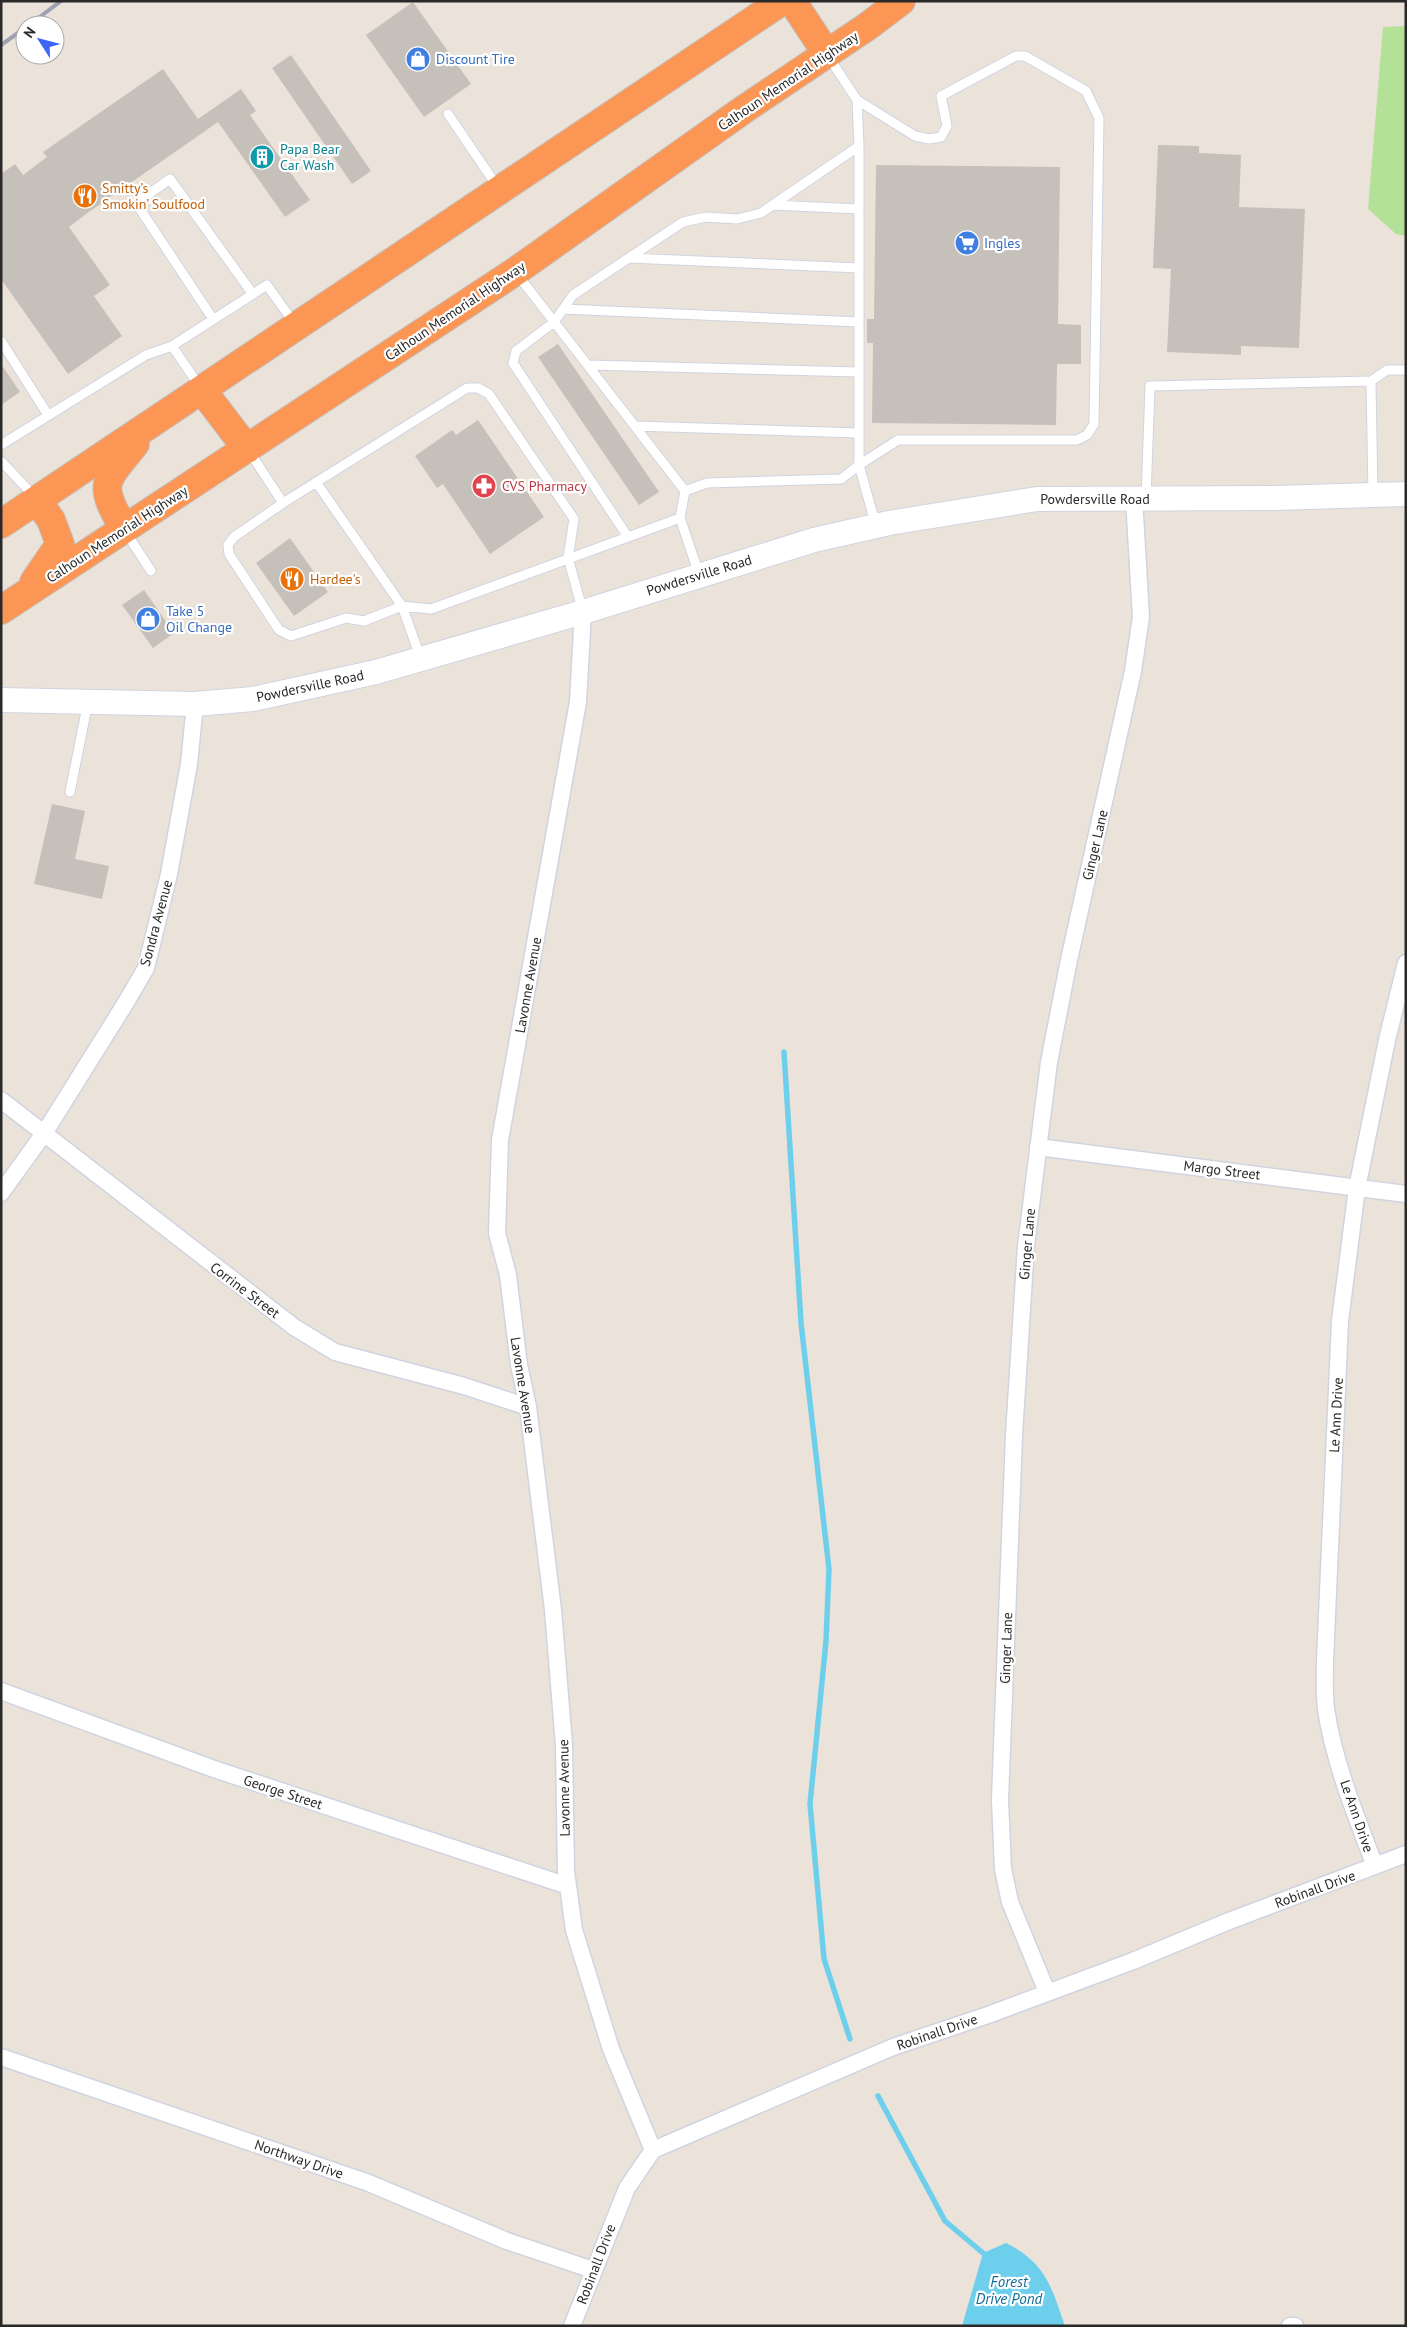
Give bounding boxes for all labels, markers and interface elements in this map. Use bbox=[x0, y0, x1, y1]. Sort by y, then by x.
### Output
north arrow bbox=[15, 15, 65, 65]
text: N bbox=[19, 23, 39, 41]
street label: Calhoun Memorial Highway bbox=[714, 27, 862, 135]
shop icon: Discount Tire bbox=[405, 46, 431, 72]
place label: Discount Tire bbox=[436, 50, 515, 68]
place label: Papa Bear Car Wash bbox=[280, 140, 340, 174]
building icon: Papa Bear Car Wash bbox=[249, 144, 275, 170]
place label: Smitty’s Smokin’ Soulfood bbox=[102, 179, 205, 213]
restaurant icon: Smitty’s Smokin’ Soulfood bbox=[72, 183, 98, 209]
supermarket icon: Ingles bbox=[954, 230, 980, 256]
place label: Ingles bbox=[984, 234, 1020, 252]
street label: Calhoun Memorial Highway bbox=[381, 257, 529, 365]
pharmacy icon: CVS Pharmacy bbox=[471, 473, 497, 499]
place label: CVS Pharmacy bbox=[502, 477, 587, 495]
street label: Calhoun Memorial Highway bbox=[43, 481, 192, 587]
street label: Powdersville Road bbox=[1040, 490, 1150, 508]
street label: Powdersville Road bbox=[644, 550, 754, 600]
restaurant icon: Hardee's bbox=[279, 566, 305, 592]
place label: Hardee's bbox=[310, 570, 361, 588]
place label: Take 5 Oil Change bbox=[166, 602, 232, 636]
shop icon: Take 5 Oil Change bbox=[135, 606, 161, 632]
street label: Powdersville Road bbox=[255, 666, 365, 706]
street label: Ginger Lane bbox=[1078, 808, 1112, 882]
street label: Sondra Avenue bbox=[136, 878, 176, 968]
street label: Lavonne Avenue bbox=[511, 935, 545, 1035]
street label: Margo Street bbox=[1183, 1156, 1262, 1184]
street label: Ginger Lane bbox=[1015, 1207, 1039, 1281]
street label: Corrine Street bbox=[207, 1258, 284, 1322]
street label: Lavonne Avenue bbox=[506, 1335, 540, 1435]
street label: Le Ann Drive bbox=[1325, 1377, 1347, 1453]
street label: Ginger Lane bbox=[996, 1612, 1016, 1684]
street label: Lavonne Avenue bbox=[554, 1739, 574, 1837]
street label: George Street bbox=[241, 1771, 325, 1813]
street label: Le Ann Drive bbox=[1336, 1777, 1378, 1855]
street label: Robinall Drive bbox=[1272, 1866, 1358, 1912]
street label: Robinall Drive bbox=[894, 2010, 980, 2054]
street label: Northway Drive bbox=[252, 2135, 346, 2183]
street label: Robinall Drive bbox=[572, 2221, 620, 2307]
water label: Forest Drive Pond bbox=[976, 2272, 1043, 2308]

